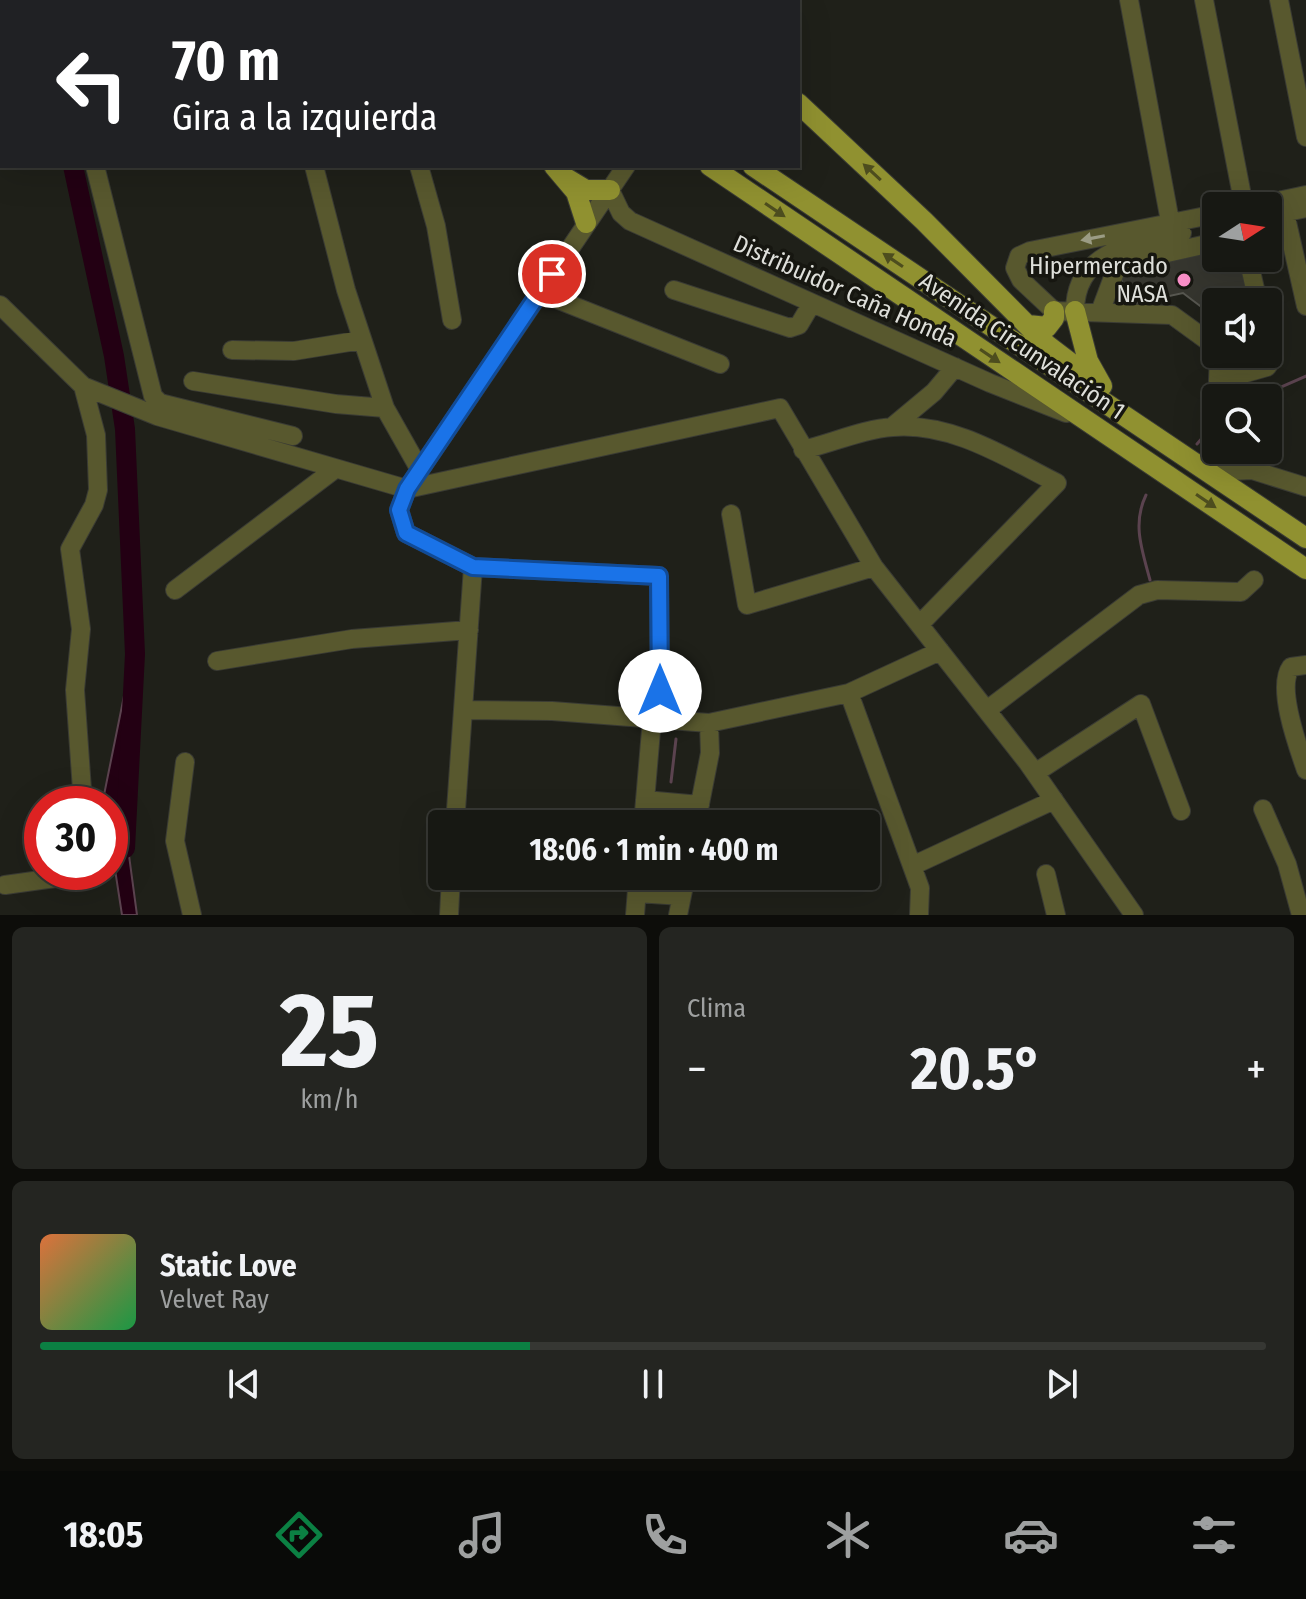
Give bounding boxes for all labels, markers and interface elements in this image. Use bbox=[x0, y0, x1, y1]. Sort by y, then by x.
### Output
text: 70 m bbox=[172, 28, 280, 95]
icon: left bbox=[40, 32, 144, 136]
text: Gira a la izquierda bbox=[172, 96, 437, 140]
one-way arrow bbox=[862, 164, 881, 182]
north arrow bbox=[1202, 192, 1282, 272]
map controls bbox=[1202, 192, 1282, 464]
one-way arrow bbox=[764, 202, 785, 217]
street label: Distribuidor Caña Honda bbox=[729, 229, 961, 353]
one-way arrow bbox=[1080, 233, 1105, 245]
pin bbox=[518, 240, 586, 308]
icon: arrive bbox=[530, 252, 574, 296]
place label: Hipermercado NASA bbox=[1029, 252, 1168, 308]
one-way arrow bbox=[882, 253, 904, 268]
street label: Avenida Circunvalación 1 bbox=[914, 267, 1130, 425]
marker: Hipermercado NASA bbox=[1175, 271, 1193, 289]
button: sound bbox=[1202, 288, 1282, 368]
one-way arrow bbox=[979, 348, 1001, 363]
button: search bbox=[1202, 384, 1282, 464]
one-way arrow bbox=[1195, 493, 1216, 508]
position arrow bbox=[618, 649, 702, 733]
speed limit sign: 30 bbox=[24, 786, 128, 890]
text: 18:06 · 1 min · 400 m bbox=[530, 832, 778, 868]
text: 25 bbox=[280, 969, 379, 1094]
text: Clima bbox=[687, 993, 746, 1024]
text: 20.5° bbox=[911, 1033, 1042, 1105]
text: − bbox=[687, 1043, 707, 1096]
text: + bbox=[1246, 1043, 1266, 1096]
text: km/h bbox=[301, 1084, 358, 1115]
text: Static Love bbox=[160, 1248, 297, 1284]
text: Velvet Ray bbox=[160, 1284, 269, 1315]
icon: previous bbox=[222, 1362, 266, 1406]
icon: pause bbox=[631, 1362, 675, 1406]
icon: next bbox=[1040, 1362, 1084, 1406]
icon: directions bbox=[271, 1507, 327, 1563]
icon: music bbox=[454, 1507, 510, 1563]
icon: phone bbox=[637, 1507, 693, 1563]
icon: climate bbox=[820, 1507, 876, 1563]
icon: car bbox=[1003, 1507, 1059, 1563]
icon: filters bbox=[1186, 1507, 1242, 1563]
text: 18:05 bbox=[64, 1513, 143, 1557]

